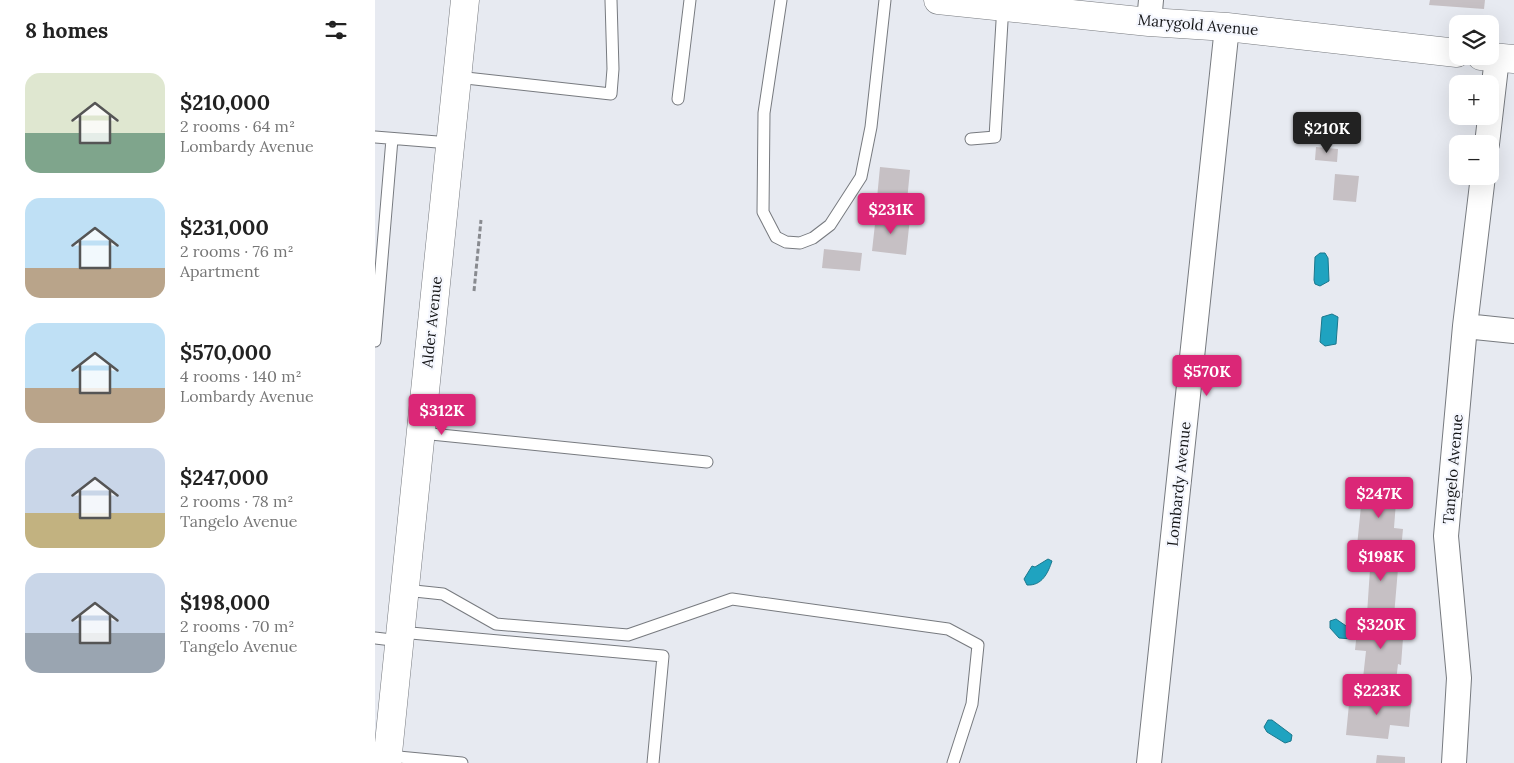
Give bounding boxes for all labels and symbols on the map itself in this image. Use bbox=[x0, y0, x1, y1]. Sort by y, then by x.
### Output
street label: Marygold Avenue bbox=[1137, 10, 1259, 39]
pin: $210K bbox=[1292, 112, 1362, 154]
pin: $231K bbox=[856, 192, 926, 235]
street label: Alder Avenue bbox=[417, 275, 446, 370]
pin: $570K bbox=[1172, 354, 1242, 397]
pin: $312K bbox=[407, 394, 477, 436]
street label: Tangelo Avenue bbox=[1438, 413, 1467, 525]
street label: Lombardy Avenue bbox=[1163, 421, 1195, 547]
pin: $247K bbox=[1344, 476, 1414, 519]
pin: $198K bbox=[1346, 540, 1416, 582]
pin: $320K bbox=[1346, 608, 1416, 650]
pin: $223K bbox=[1342, 674, 1412, 716]

